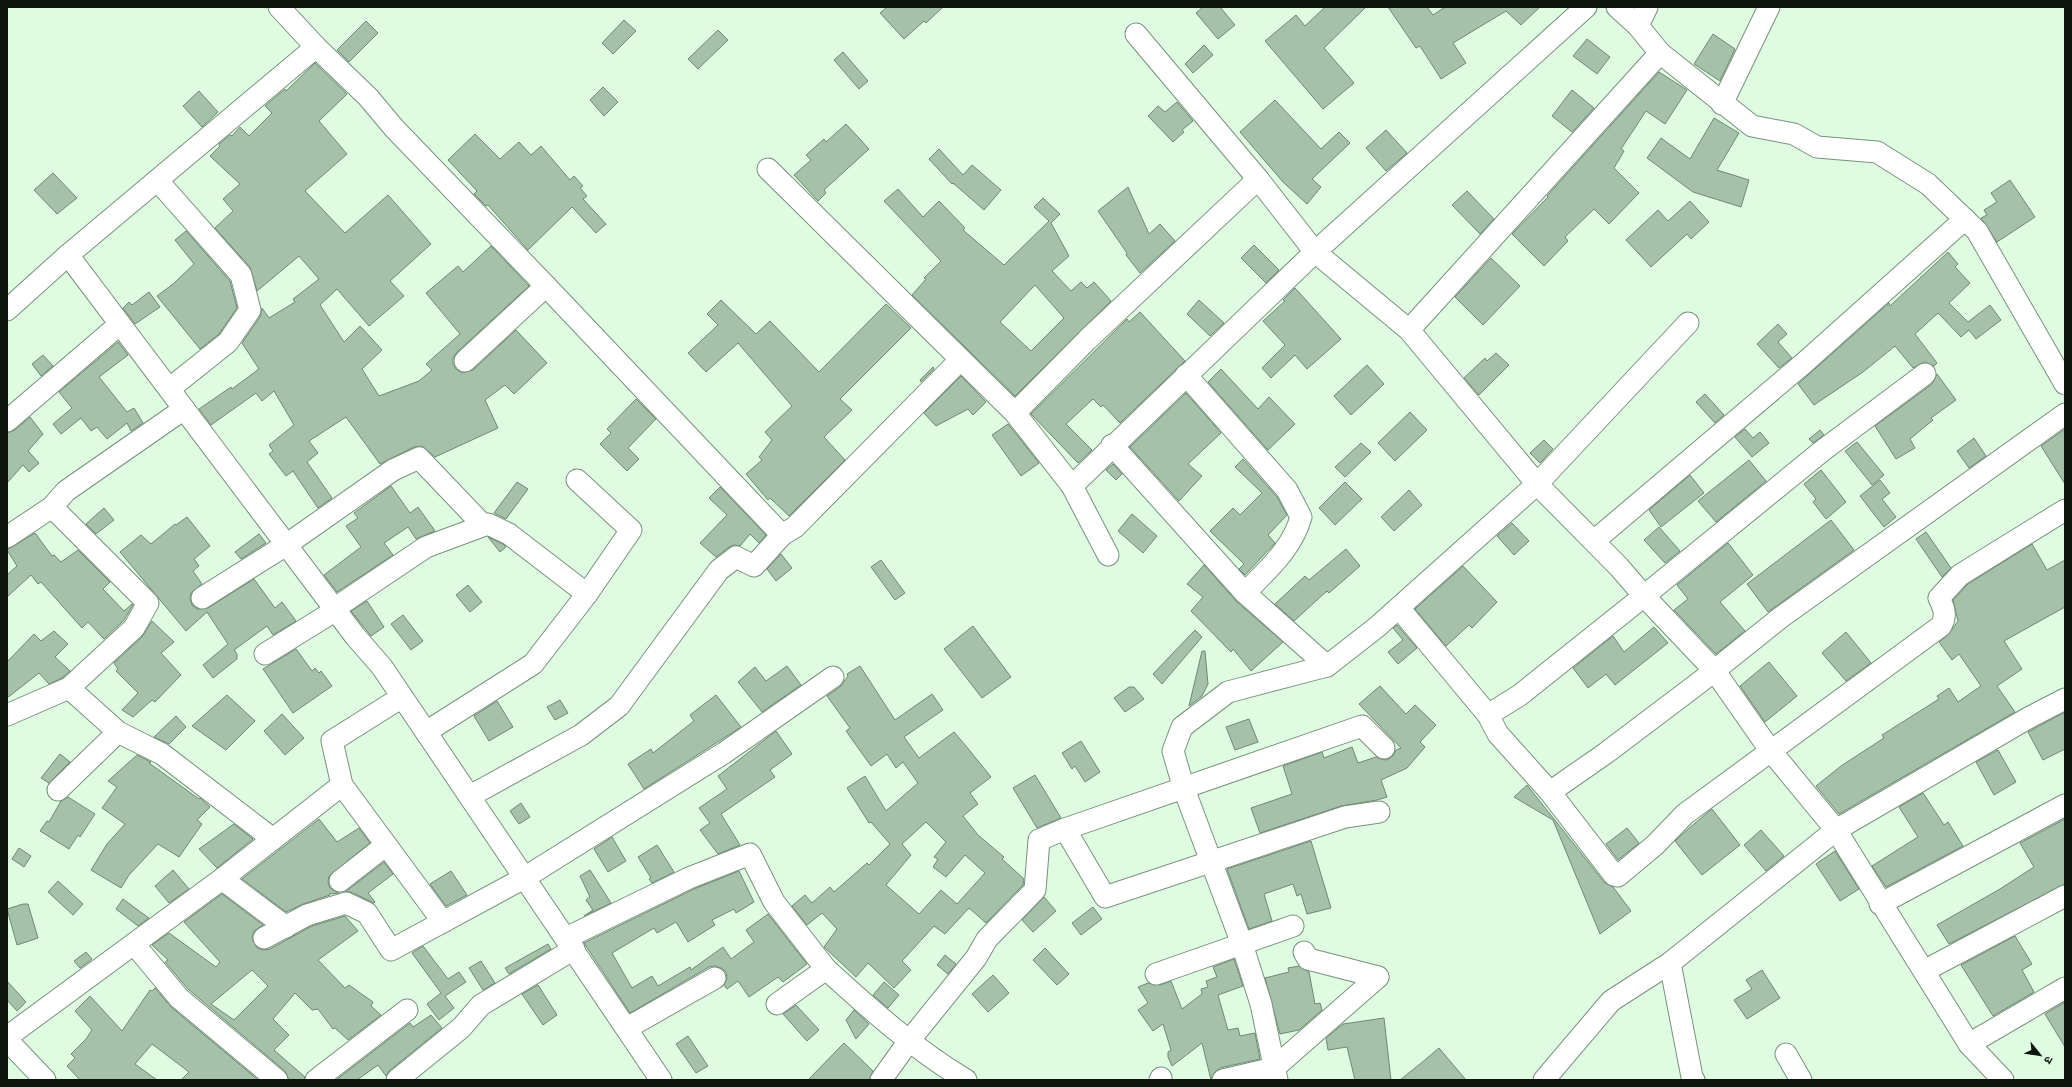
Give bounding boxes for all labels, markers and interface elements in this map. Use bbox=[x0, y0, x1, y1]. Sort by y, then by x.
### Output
north arrow bbox=[2020, 1035, 2060, 1075]
text: उ bbox=[2042, 1054, 2055, 1066]

